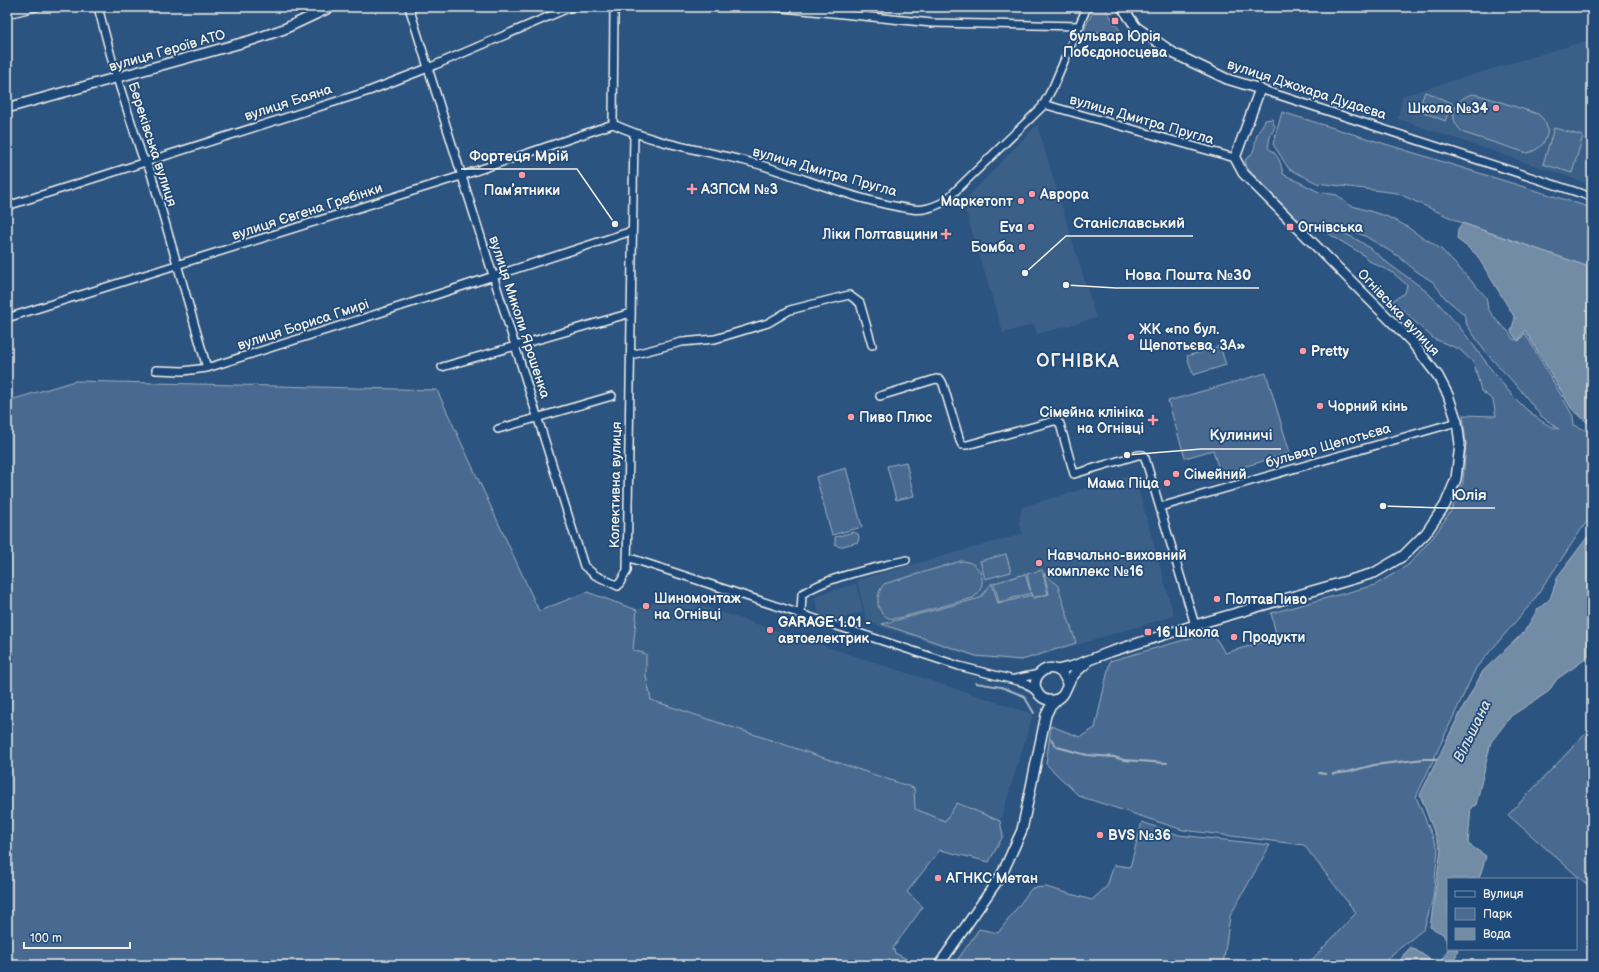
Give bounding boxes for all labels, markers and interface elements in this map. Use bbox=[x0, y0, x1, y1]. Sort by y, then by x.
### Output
marker: бульвар Юрія Побєдоносцева bbox=[1110, 16, 1120, 26]
street label: вулиця Героїв АТО bbox=[107, 26, 227, 75]
place label: бульвар Юрія Побєдоносцева bbox=[1063, 28, 1168, 61]
street label: вулиця Джохара Дудаєва bbox=[1225, 56, 1389, 123]
street label: Береківська вулиця bbox=[124, 80, 181, 209]
street label: вулиця Баяна bbox=[242, 80, 335, 125]
street label: вулиця Дмитра Пругла bbox=[1068, 91, 1217, 148]
place label: Школа №34 bbox=[1407, 100, 1489, 117]
marker: Школа №34 bbox=[1491, 103, 1501, 113]
callout: Фортеця Мрій bbox=[461, 142, 577, 169]
street label: вулиця Дмитра Пругла bbox=[751, 143, 900, 200]
text: Фортеця Мрій bbox=[469, 147, 569, 166]
marker: Памʼятники bbox=[517, 170, 527, 180]
street label: вулиця Євгена Гребінки bbox=[230, 179, 385, 244]
place label: АЗПСМ №3 bbox=[700, 181, 778, 198]
place label: Памʼятники bbox=[484, 182, 560, 199]
marker: АЗПСМ №3 bbox=[686, 183, 698, 195]
place label: Аврора bbox=[1039, 186, 1090, 203]
marker: Аврора bbox=[1027, 189, 1037, 199]
place label: Маркетопт bbox=[940, 193, 1013, 210]
marker: Маркетопт bbox=[1016, 196, 1026, 206]
callout: Станіславський bbox=[1066, 209, 1193, 236]
text: Станіславський bbox=[1073, 214, 1185, 233]
place label: Eva bbox=[999, 219, 1023, 236]
place label: Огнівська bbox=[1298, 219, 1364, 236]
marker: Eva bbox=[1026, 222, 1036, 232]
marker: Огнівська bbox=[1285, 222, 1295, 232]
place label: Ліки Полтавщини bbox=[821, 226, 938, 243]
marker: Ліки Полтавщини bbox=[941, 229, 951, 239]
street label: вулиця Миколи Ярошенка bbox=[485, 234, 554, 401]
place label: Бомба bbox=[971, 239, 1015, 256]
marker: Бомба bbox=[1017, 242, 1027, 252]
callout: Нова Пошта №30 bbox=[1116, 261, 1259, 288]
street label: Огнівська вулиця bbox=[1354, 265, 1443, 360]
text: Нова Пошта №30 bbox=[1125, 266, 1251, 285]
street label: вулиця Бориса Гмирі bbox=[235, 295, 371, 354]
place label: ЖК «по бул. Щепотьєва, 3А» bbox=[1139, 321, 1246, 354]
marker: ЖК «по бул. Щепотьєва, 3А» bbox=[1126, 332, 1136, 342]
place label: Pretty bbox=[1311, 343, 1349, 360]
marker: Pretty bbox=[1298, 346, 1308, 356]
district label: ОГНІВКА bbox=[1036, 351, 1120, 372]
place label: Чорний кінь bbox=[1328, 398, 1409, 415]
marker: Чорний кінь bbox=[1315, 401, 1325, 411]
place label: Сімейна клініка на Огнівці bbox=[1039, 404, 1145, 437]
place label: Пиво Плюс bbox=[859, 409, 932, 426]
marker: Пиво Плюс bbox=[846, 412, 856, 422]
marker: Сімейна клініка на Огнівці bbox=[1147, 414, 1159, 426]
street label: бульвар Щепотьєва bbox=[1264, 419, 1393, 471]
street label: Колективна вулиця bbox=[606, 421, 625, 548]
callout: Кулиничі bbox=[1201, 422, 1281, 449]
text: Кулиничі bbox=[1209, 426, 1273, 445]
place label: Сімейний bbox=[1184, 466, 1247, 483]
marker: Сімейний bbox=[1171, 469, 1181, 479]
place label: Мама Піца bbox=[1087, 475, 1160, 492]
marker: Мама Піца bbox=[1162, 478, 1172, 488]
callout: Юлія bbox=[1443, 481, 1495, 508]
text: Юлія bbox=[1451, 486, 1487, 505]
place label: Навчально-виховний комплекс №16 bbox=[1047, 547, 1187, 580]
marker: Навчально-виховний комплекс №16 bbox=[1034, 558, 1044, 568]
place label: Шиномонтаж на Огнівці bbox=[654, 590, 741, 623]
place label: ПолтавПиво bbox=[1225, 591, 1307, 608]
marker: ПолтавПиво bbox=[1212, 594, 1222, 604]
marker: Шиномонтаж на Огнівці bbox=[641, 601, 651, 611]
place label: GARAGE 1.01 - автоелектрик bbox=[778, 614, 871, 647]
place label: 16 Школа bbox=[1156, 624, 1220, 641]
marker: GARAGE 1.01 - автоелектрик bbox=[765, 625, 775, 635]
marker: 16 Школа bbox=[1143, 627, 1153, 637]
place label: Продукти bbox=[1242, 629, 1306, 646]
marker: Продукти bbox=[1229, 632, 1239, 642]
water label: Вільшана bbox=[1449, 697, 1496, 765]
place label: BVS №36 bbox=[1108, 827, 1171, 844]
marker: BVS №36 bbox=[1095, 830, 1105, 840]
place label: АГНКС Метан bbox=[945, 870, 1038, 887]
marker: АГНКС Метан bbox=[933, 873, 943, 883]
legend bbox=[1447, 878, 1577, 950]
text: Вулиця bbox=[1483, 887, 1524, 902]
text: Парк bbox=[1483, 907, 1513, 922]
scale bar bbox=[24, 924, 130, 950]
text: Вода bbox=[1483, 927, 1511, 942]
text: 100 m bbox=[30, 931, 62, 946]

